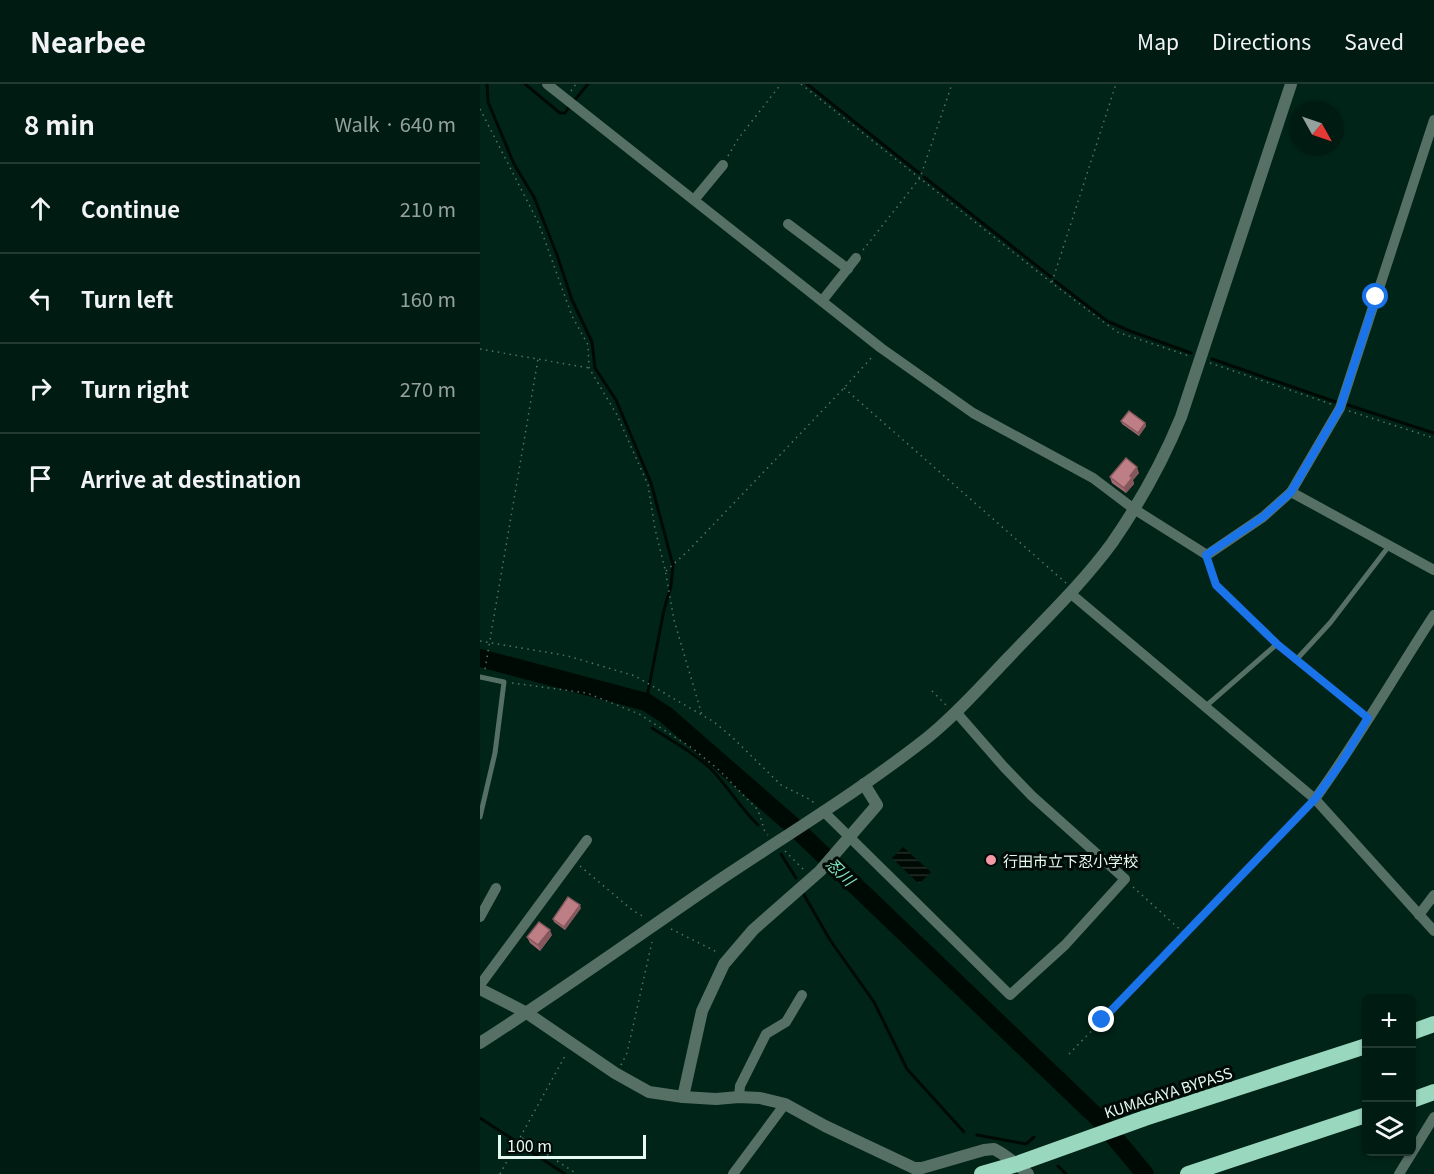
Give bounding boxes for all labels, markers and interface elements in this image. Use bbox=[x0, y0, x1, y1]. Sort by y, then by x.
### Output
text: Nearbee bbox=[30, 21, 146, 61]
text: Map bbox=[1137, 26, 1179, 56]
text: Directions bbox=[1212, 26, 1311, 56]
text: Saved bbox=[1344, 26, 1404, 56]
north arrow bbox=[1290, 102, 1344, 156]
text: 8 min bbox=[24, 105, 95, 142]
text: Walk · 640 m bbox=[334, 109, 456, 138]
icon: ahead bbox=[24, 192, 57, 225]
text: Continue bbox=[81, 192, 180, 224]
text: 210 m bbox=[400, 194, 456, 223]
icon: left bbox=[24, 282, 57, 315]
text: Turn left bbox=[81, 282, 173, 314]
route start bbox=[1362, 283, 1388, 309]
text: 160 m bbox=[400, 284, 456, 313]
icon: right bbox=[24, 372, 57, 405]
text: Turn right bbox=[81, 372, 189, 404]
text: 270 m bbox=[400, 374, 456, 403]
icon: arrive bbox=[24, 462, 57, 495]
text: Arrive at destination bbox=[81, 462, 301, 494]
place label: 行田市立下忍小学校 bbox=[1003, 850, 1138, 871]
water label: 忍川 bbox=[821, 851, 862, 892]
marker: 行田市立下忍小学校 bbox=[984, 853, 998, 867]
map controls bbox=[1362, 994, 1416, 1156]
button: + bbox=[1362, 994, 1416, 1048]
route end bbox=[1088, 1006, 1114, 1032]
button: − bbox=[1362, 1048, 1416, 1102]
street label: KUMAGAYA BYPASS bbox=[1101, 1061, 1235, 1123]
button: layers bbox=[1362, 1102, 1416, 1156]
scale bar bbox=[498, 1132, 646, 1160]
text: 100 m bbox=[507, 1133, 552, 1157]

